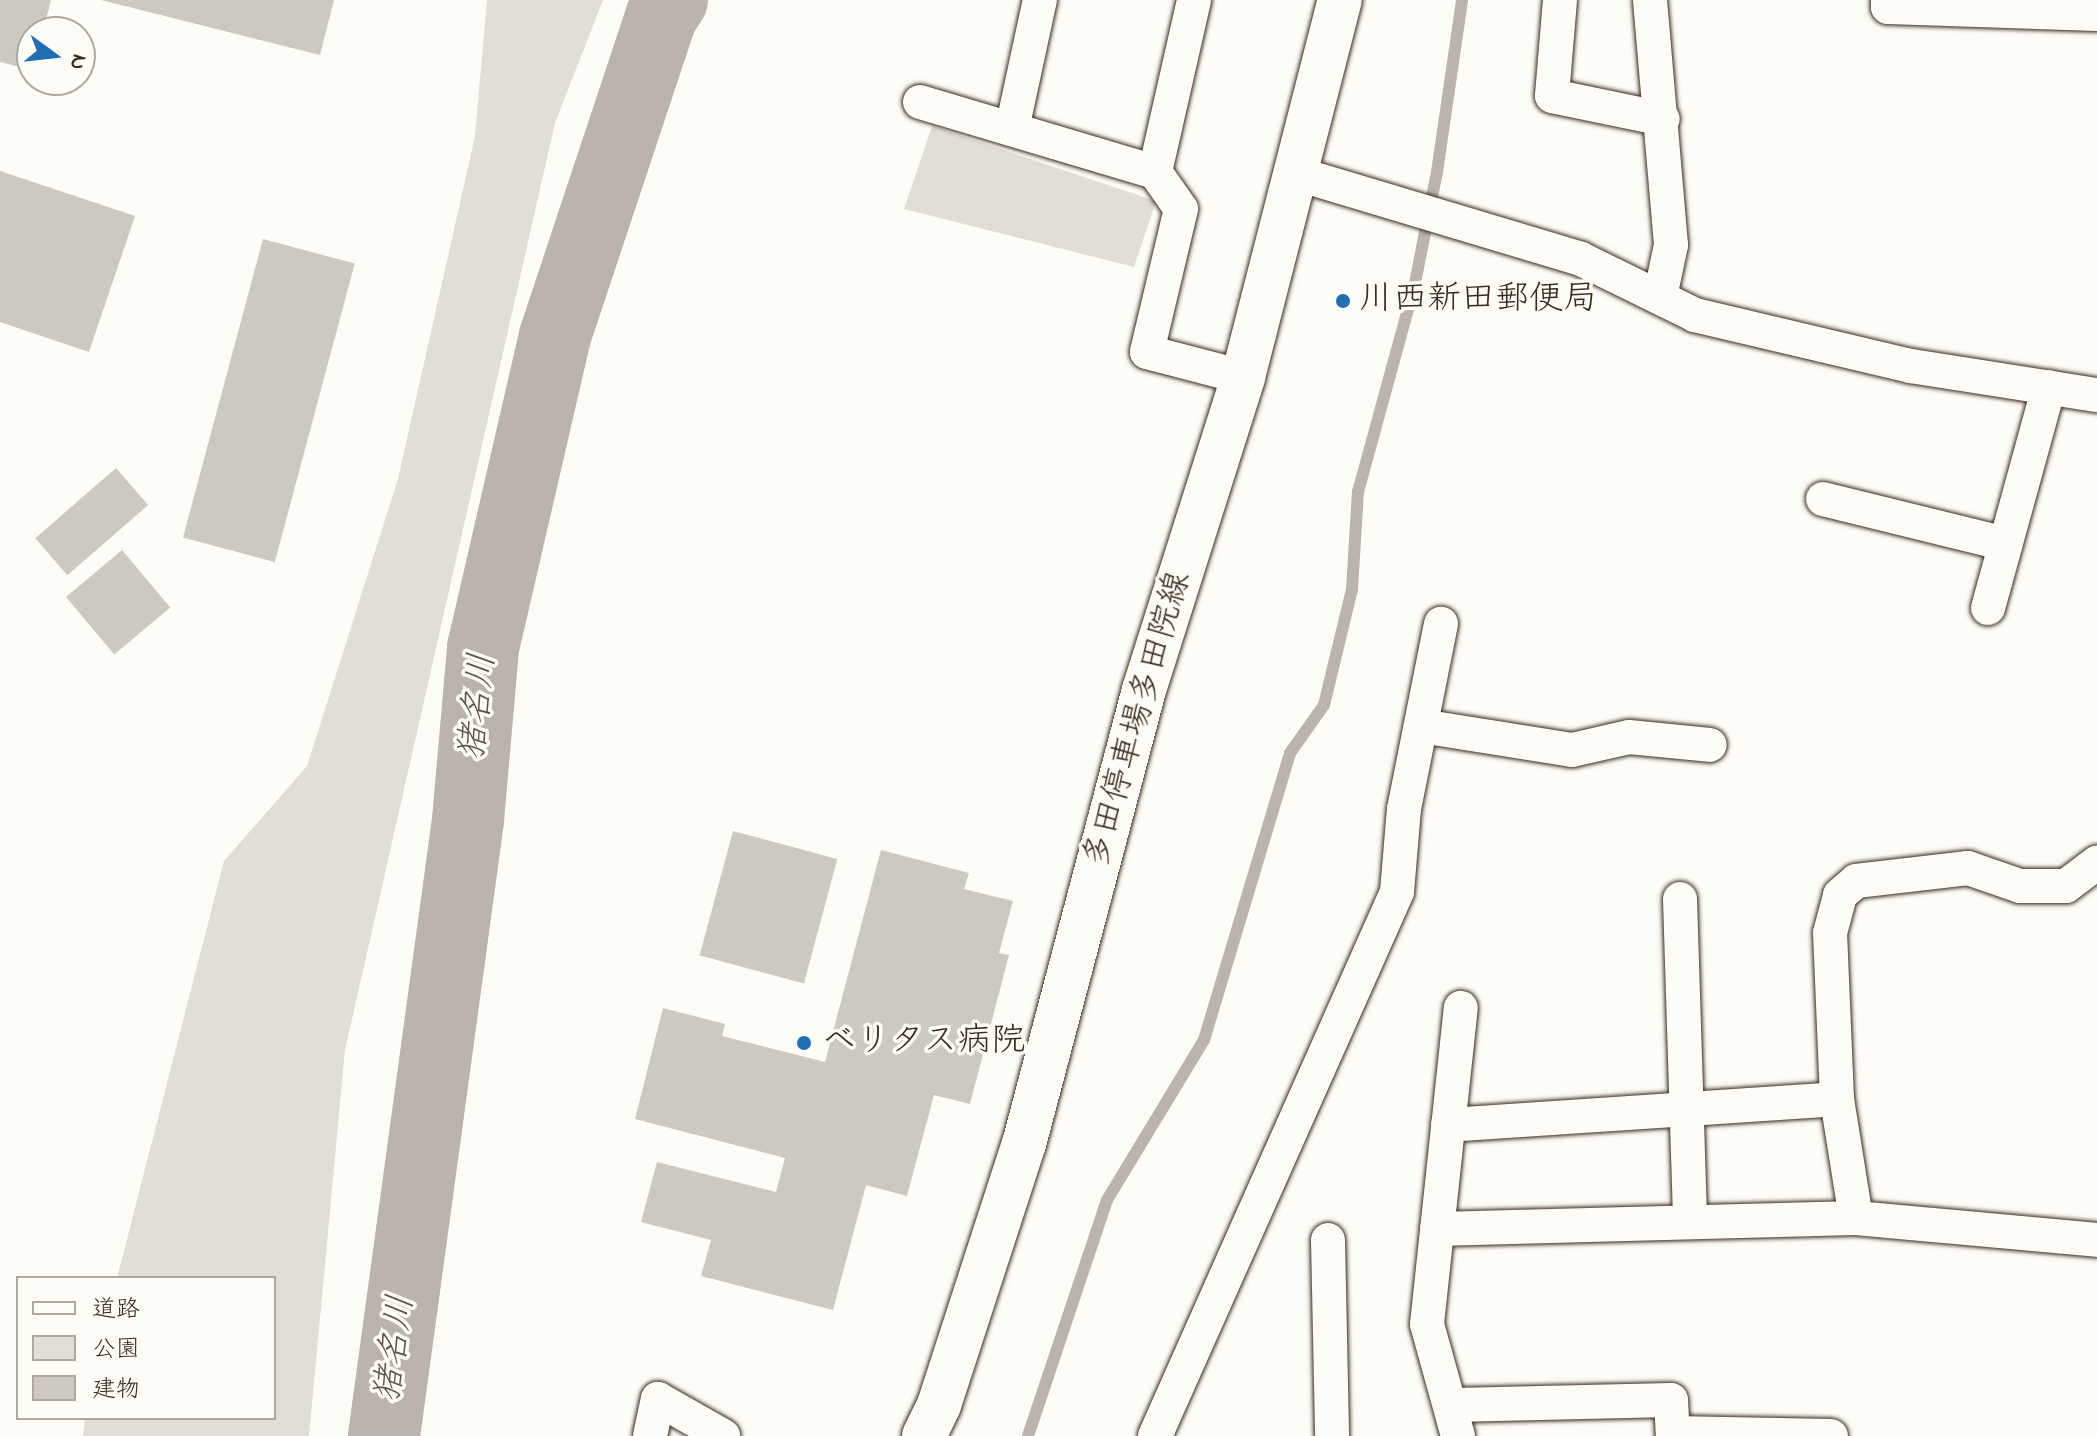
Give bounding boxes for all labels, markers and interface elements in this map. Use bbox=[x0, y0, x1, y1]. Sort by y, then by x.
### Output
north arrow bbox=[16, 16, 96, 96]
text: N bbox=[60, 50, 95, 73]
place label: 川西新田郵便局 bbox=[1359, 281, 1597, 321]
marker: 川西新田郵便局 bbox=[1334, 292, 1352, 310]
street label: 多田停車場多田院線 bbox=[1077, 567, 1201, 873]
water label: 猪名川 bbox=[452, 651, 506, 763]
place label: ベリタス病院 bbox=[822, 1023, 1026, 1063]
marker: ベリタス病院 bbox=[793, 1032, 815, 1054]
legend bbox=[16, 1276, 276, 1420]
text: 道路 bbox=[92, 1293, 140, 1328]
water label: 猪名川 bbox=[367, 1293, 425, 1405]
text: 公園 bbox=[92, 1333, 140, 1368]
text: 建物 bbox=[92, 1373, 140, 1408]

